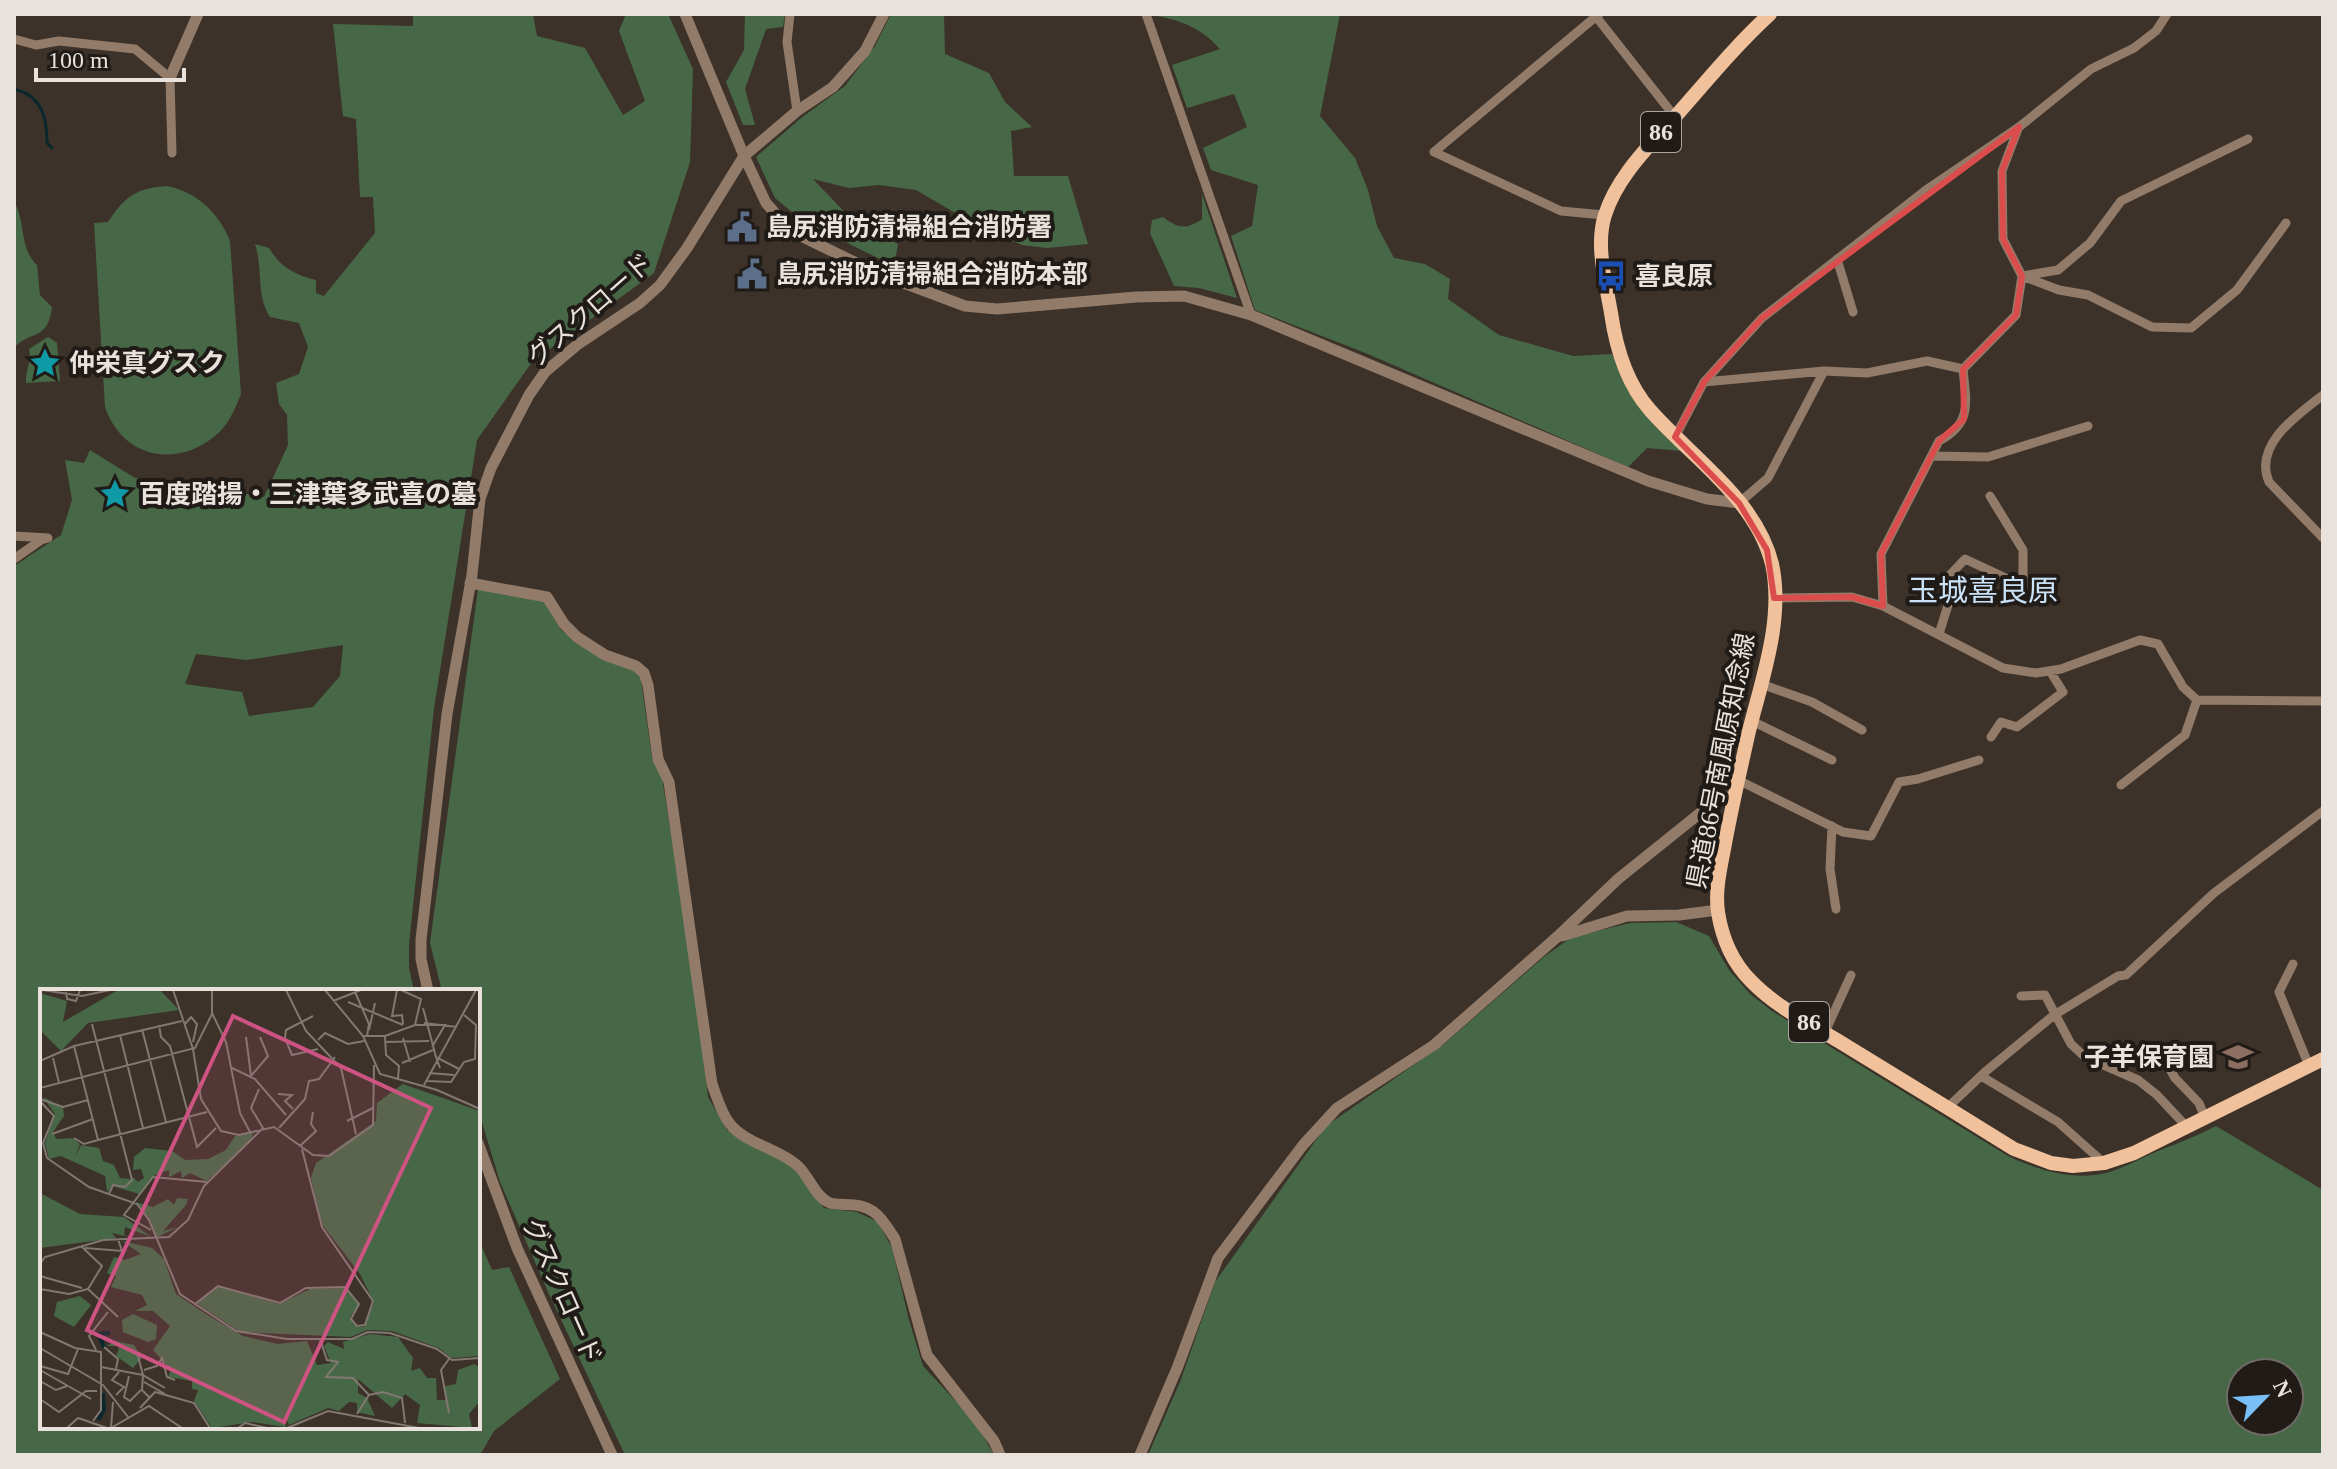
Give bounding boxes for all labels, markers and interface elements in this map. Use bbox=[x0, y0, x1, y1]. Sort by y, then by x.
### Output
scale bar bbox=[36, 32, 184, 82]
text: 100 m bbox=[48, 47, 109, 73]
road number: 86 bbox=[1641, 112, 1681, 152]
public building icon: 島尻消防清掃組合消防署 bbox=[725, 210, 759, 244]
place label: 島尻消防清掃組合消防署 bbox=[766, 213, 1052, 242]
street label: グスクロード bbox=[522, 248, 658, 372]
public building icon: 島尻消防清掃組合消防本部 bbox=[735, 257, 769, 291]
bus stop icon: 喜良原 bbox=[1594, 259, 1628, 293]
place label: 島尻消防清掃組合消防本部 bbox=[776, 260, 1088, 289]
place label: 喜良原 bbox=[1635, 262, 1713, 291]
place icon: 仲栄真グスク bbox=[28, 346, 62, 380]
place label: 仲栄真グスク bbox=[69, 349, 225, 378]
place icon: 百度踏揚・三津葉多武喜の墓 bbox=[98, 477, 132, 511]
place label: 百度踏揚・三津葉多武喜の墓 bbox=[139, 480, 477, 509]
district label: 玉城喜良原 bbox=[1908, 574, 2058, 607]
street label: 県道86号南風原知念線 bbox=[1682, 631, 1760, 891]
inset map bbox=[40, 989, 480, 1429]
road number: 86 bbox=[1789, 1002, 1829, 1042]
school or university icon: 子羊保育園 bbox=[2221, 1040, 2255, 1074]
place label: 子羊保育園 bbox=[2084, 1043, 2214, 1072]
street label: グスクロード bbox=[517, 1214, 607, 1368]
north arrow bbox=[2225, 1357, 2305, 1437]
text: N bbox=[2268, 1376, 2297, 1401]

